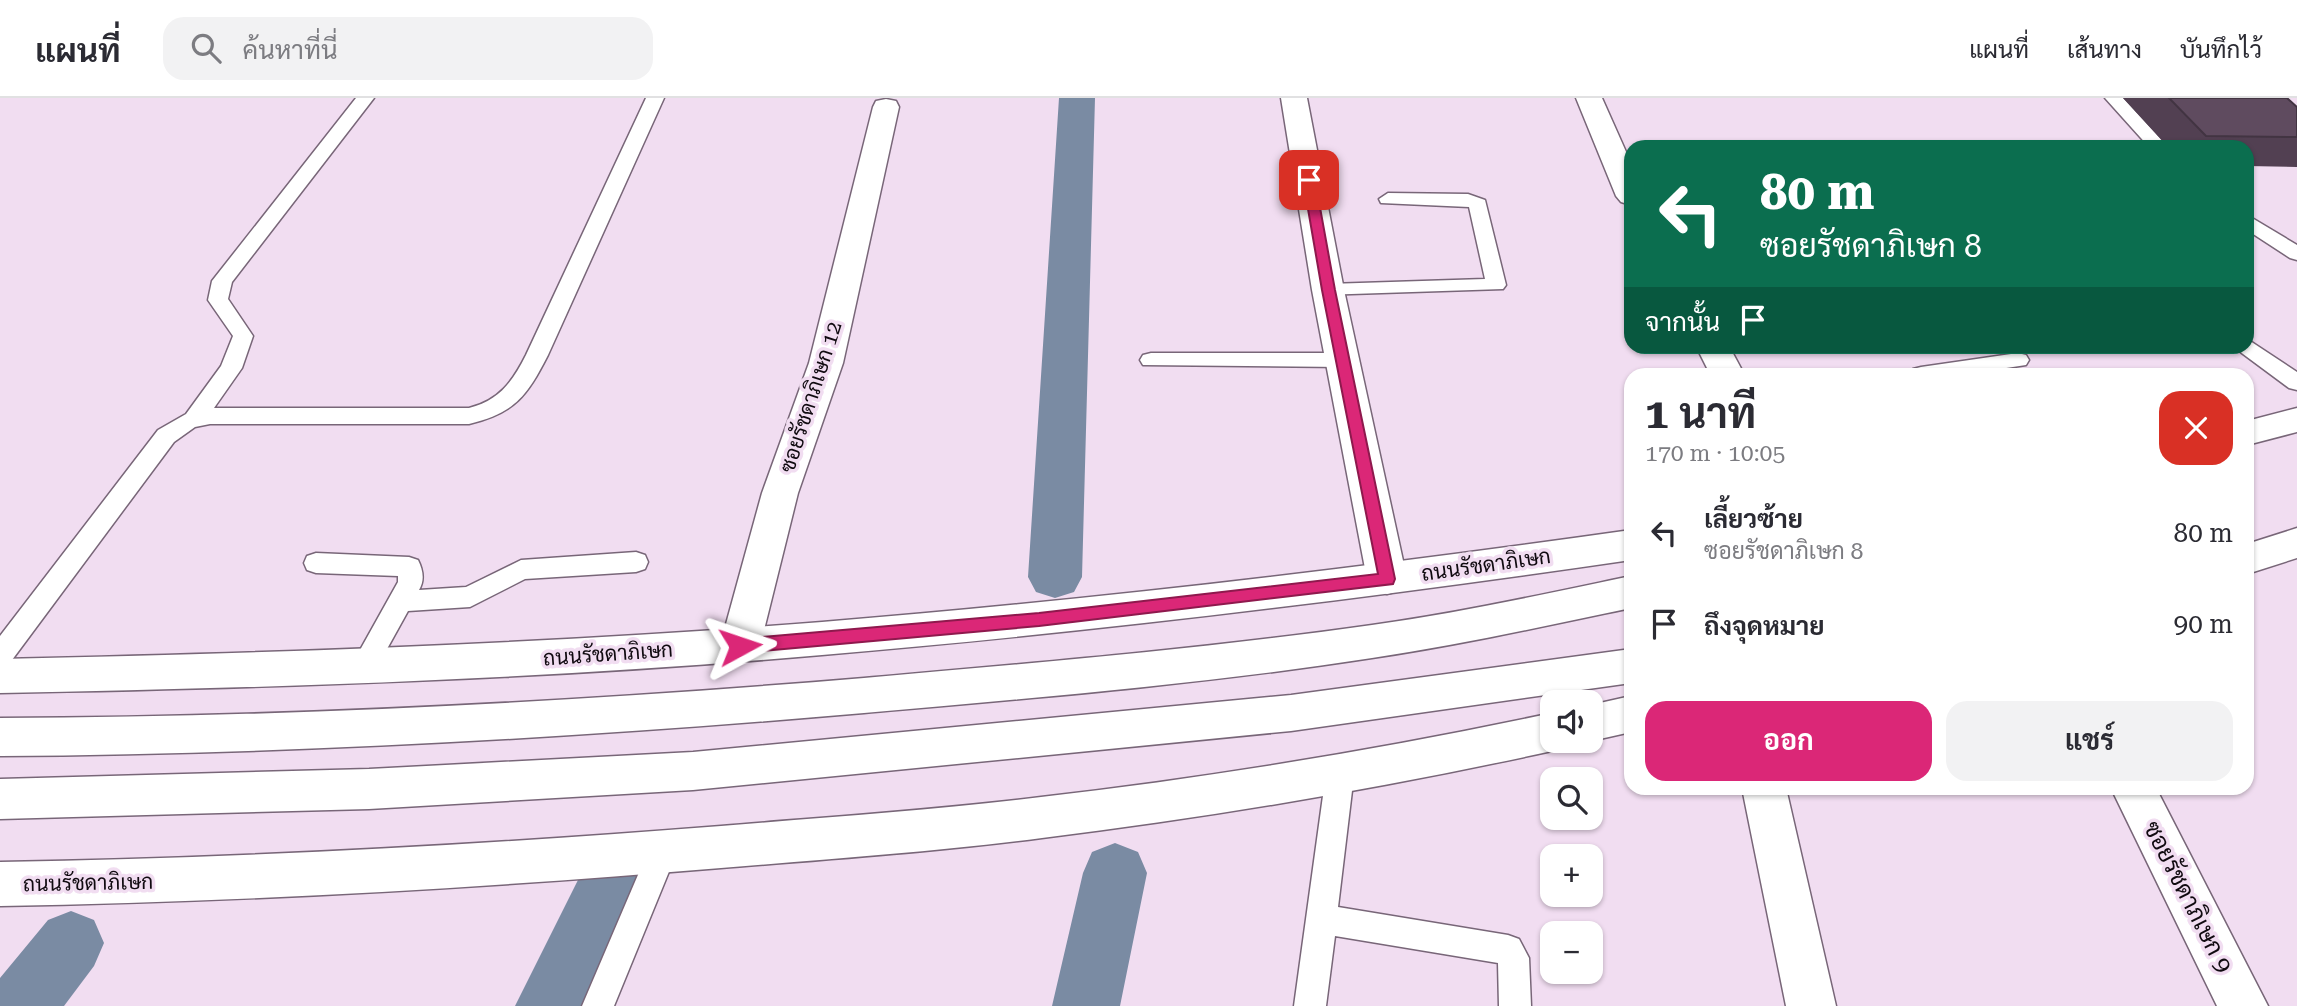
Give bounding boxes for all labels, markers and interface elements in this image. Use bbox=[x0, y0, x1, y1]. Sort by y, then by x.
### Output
search box bbox=[163, 17, 653, 80]
icon: search bbox=[187, 29, 225, 67]
text: แผนที่ bbox=[35, 31, 121, 70]
text: ค้นหาที่นี่ bbox=[243, 35, 338, 65]
text: แผนที่ bbox=[1969, 36, 2029, 64]
text: เส้นทาง bbox=[2067, 36, 2142, 64]
text: บันทึกไว้ bbox=[2180, 36, 2262, 64]
pin bbox=[1279, 150, 1339, 210]
icon: arrive bbox=[1290, 161, 1328, 199]
text: 80 m bbox=[1760, 164, 1875, 221]
icon: left bbox=[1645, 168, 1736, 259]
text: ซอยรัชดาภิเษก 8 bbox=[1760, 227, 1982, 265]
icon: arrive bbox=[1734, 301, 1772, 339]
text: จากนั้น bbox=[1645, 307, 1720, 337]
street label: ซอยรัชดาภิเษก 12 bbox=[775, 318, 847, 476]
text: 1 นาที bbox=[1645, 389, 1756, 438]
button: close bbox=[2159, 391, 2233, 465]
text: 170 m · 10:05 bbox=[1645, 440, 1785, 467]
text: เลี้ยวซ้าย bbox=[1704, 504, 1803, 534]
icon: left bbox=[1645, 514, 1683, 552]
text: 80 m bbox=[2174, 518, 2233, 548]
text: ซอยรัชดาภิเษก 8 bbox=[1704, 538, 1863, 565]
street label: ถนนรัชดาภิเษก bbox=[1420, 544, 1552, 586]
icon: arrive bbox=[1645, 605, 1683, 643]
position arrow bbox=[703, 609, 777, 683]
text: 90 m bbox=[2174, 609, 2233, 639]
text: ถึงจุดหมาย bbox=[1704, 611, 1825, 641]
street label: ถนนรัชดาภิเษก bbox=[542, 637, 674, 671]
map controls bbox=[1540, 690, 1603, 984]
button: sound bbox=[1540, 690, 1603, 753]
button: ออก bbox=[1645, 701, 1932, 781]
button: แชร์ bbox=[1946, 701, 2233, 781]
button: search bbox=[1540, 767, 1603, 830]
street label: ซอยรัชดาภิเษก 9 bbox=[2138, 817, 2238, 977]
button: + bbox=[1540, 844, 1603, 907]
street label: ถนนรัชดาภิเษก bbox=[23, 870, 153, 896]
button: − bbox=[1540, 921, 1603, 984]

